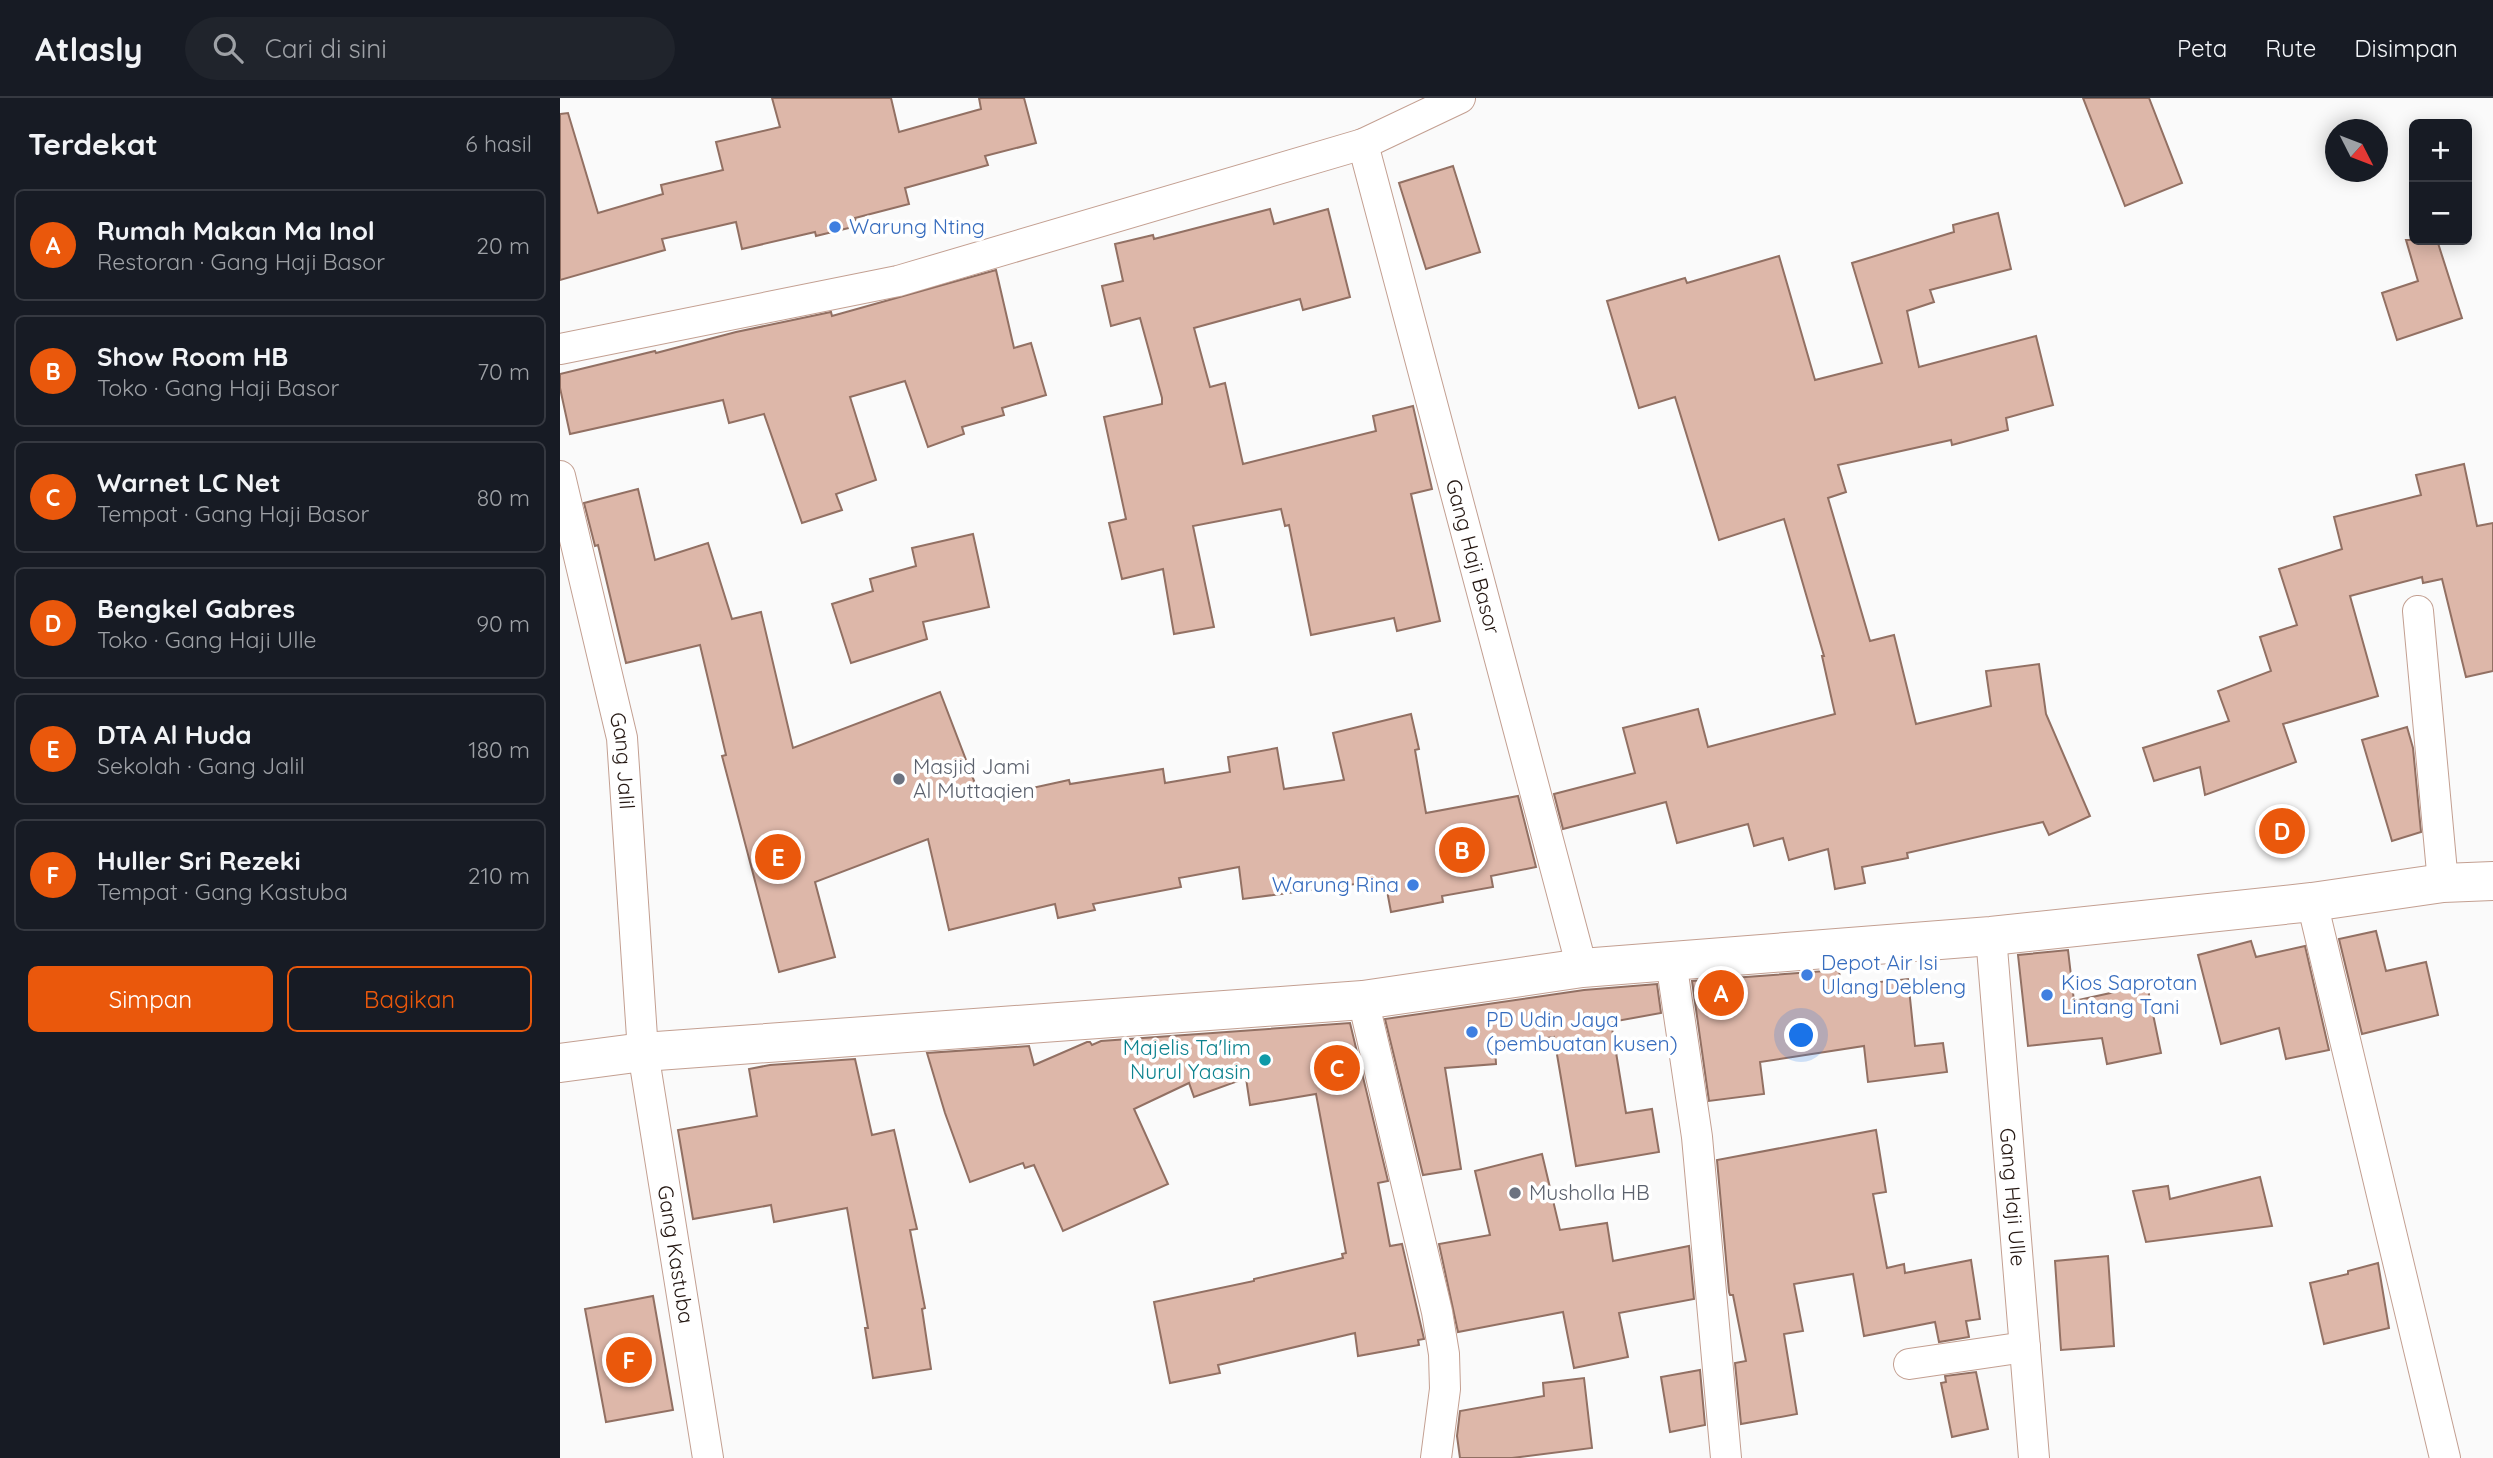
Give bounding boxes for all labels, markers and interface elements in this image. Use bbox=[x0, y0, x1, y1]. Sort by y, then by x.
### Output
search box bbox=[185, 17, 675, 80]
text: Atlasly bbox=[35, 28, 143, 69]
icon: search bbox=[209, 29, 247, 67]
text: Cari di sini bbox=[265, 32, 387, 65]
text: Peta bbox=[2177, 33, 2227, 63]
text: Rute bbox=[2265, 33, 2316, 63]
text: Disimpan bbox=[2354, 33, 2458, 63]
north arrow bbox=[2325, 119, 2388, 182]
map controls bbox=[2409, 119, 2472, 245]
button: + bbox=[2409, 119, 2472, 182]
text: Terdekat bbox=[28, 125, 158, 163]
text: 6 hasil bbox=[465, 129, 532, 158]
button: − bbox=[2409, 182, 2472, 245]
place label: Warung Nting bbox=[849, 213, 985, 239]
text: Rumah Makan Ma Inol bbox=[97, 214, 375, 247]
marker: Warung Nting bbox=[827, 219, 843, 235]
text: A bbox=[46, 231, 60, 260]
text: 20 m bbox=[476, 231, 530, 260]
text: Restoran · Gang Haji Basor bbox=[97, 247, 385, 276]
text: Show Room HB bbox=[97, 340, 288, 373]
text: B bbox=[45, 357, 61, 386]
text: 70 m bbox=[477, 357, 530, 386]
text: Toko · Gang Haji Basor bbox=[97, 373, 339, 402]
text: Warnet LC Net bbox=[97, 466, 281, 499]
street label: Gang Haji Basor bbox=[1441, 476, 1507, 637]
text: C bbox=[46, 483, 60, 512]
text: 80 m bbox=[477, 483, 530, 512]
text: Tempat · Gang Haji Basor bbox=[97, 499, 369, 528]
text: Bengkel Gabres bbox=[97, 592, 295, 625]
text: D bbox=[45, 609, 61, 638]
text: 90 m bbox=[476, 609, 530, 638]
text: Toko · Gang Haji Ulle bbox=[97, 625, 317, 654]
street label: Gang Jalil bbox=[604, 709, 641, 810]
text: DTA Al Huda bbox=[97, 718, 251, 751]
text: E bbox=[46, 735, 60, 764]
text: 180 m bbox=[468, 735, 530, 764]
text: Sekolah · Gang Jalil bbox=[97, 751, 305, 780]
place label: Masjid Jami Al Muttaqien bbox=[913, 753, 1035, 803]
marker: Masjid Jami Al Muttaqien bbox=[891, 771, 907, 787]
pin: D bbox=[2259, 805, 2305, 857]
pin: B bbox=[1439, 824, 1485, 876]
pin: E bbox=[755, 831, 801, 883]
text: Huller Sri Rezeki bbox=[97, 844, 301, 877]
text: F bbox=[47, 861, 59, 890]
text: 210 m bbox=[468, 861, 530, 890]
place label: Warung Rina bbox=[1272, 871, 1399, 897]
text: Tempat · Gang Kastuba bbox=[97, 877, 348, 906]
marker: Warung Rina bbox=[1405, 877, 1421, 893]
place label: Depot Air Isi Ulang Debleng bbox=[1821, 949, 1966, 999]
button: Simpan bbox=[28, 966, 273, 1032]
button: Bagikan bbox=[287, 966, 532, 1032]
pin: A bbox=[1698, 967, 1744, 1019]
marker: Depot Air Isi Ulang Debleng bbox=[1799, 967, 1815, 983]
place label: Kios Saprotan Lintang Tani bbox=[2061, 969, 2197, 1019]
marker: Kios Saprotan Lintang Tani bbox=[2039, 987, 2055, 1003]
place label: PD Udin Jaya (pembuatan kusen) bbox=[1486, 1006, 1678, 1056]
your location bbox=[1784, 1018, 1818, 1052]
marker: PD Udin Jaya (pembuatan kusen) bbox=[1464, 1024, 1480, 1040]
place label: Majelis Ta'lim Nurul Yaasin bbox=[1123, 1034, 1251, 1084]
pin: C bbox=[1314, 1042, 1360, 1094]
marker: Majelis Ta'lim Nurul Yaasin bbox=[1257, 1052, 1273, 1068]
street label: Gang Haji Ulle bbox=[1995, 1127, 2032, 1267]
place label: Musholla HB bbox=[1529, 1179, 1650, 1205]
street label: Gang Kastuba bbox=[653, 1183, 700, 1325]
marker: Musholla HB bbox=[1507, 1185, 1523, 1201]
pin: F bbox=[606, 1334, 652, 1386]

